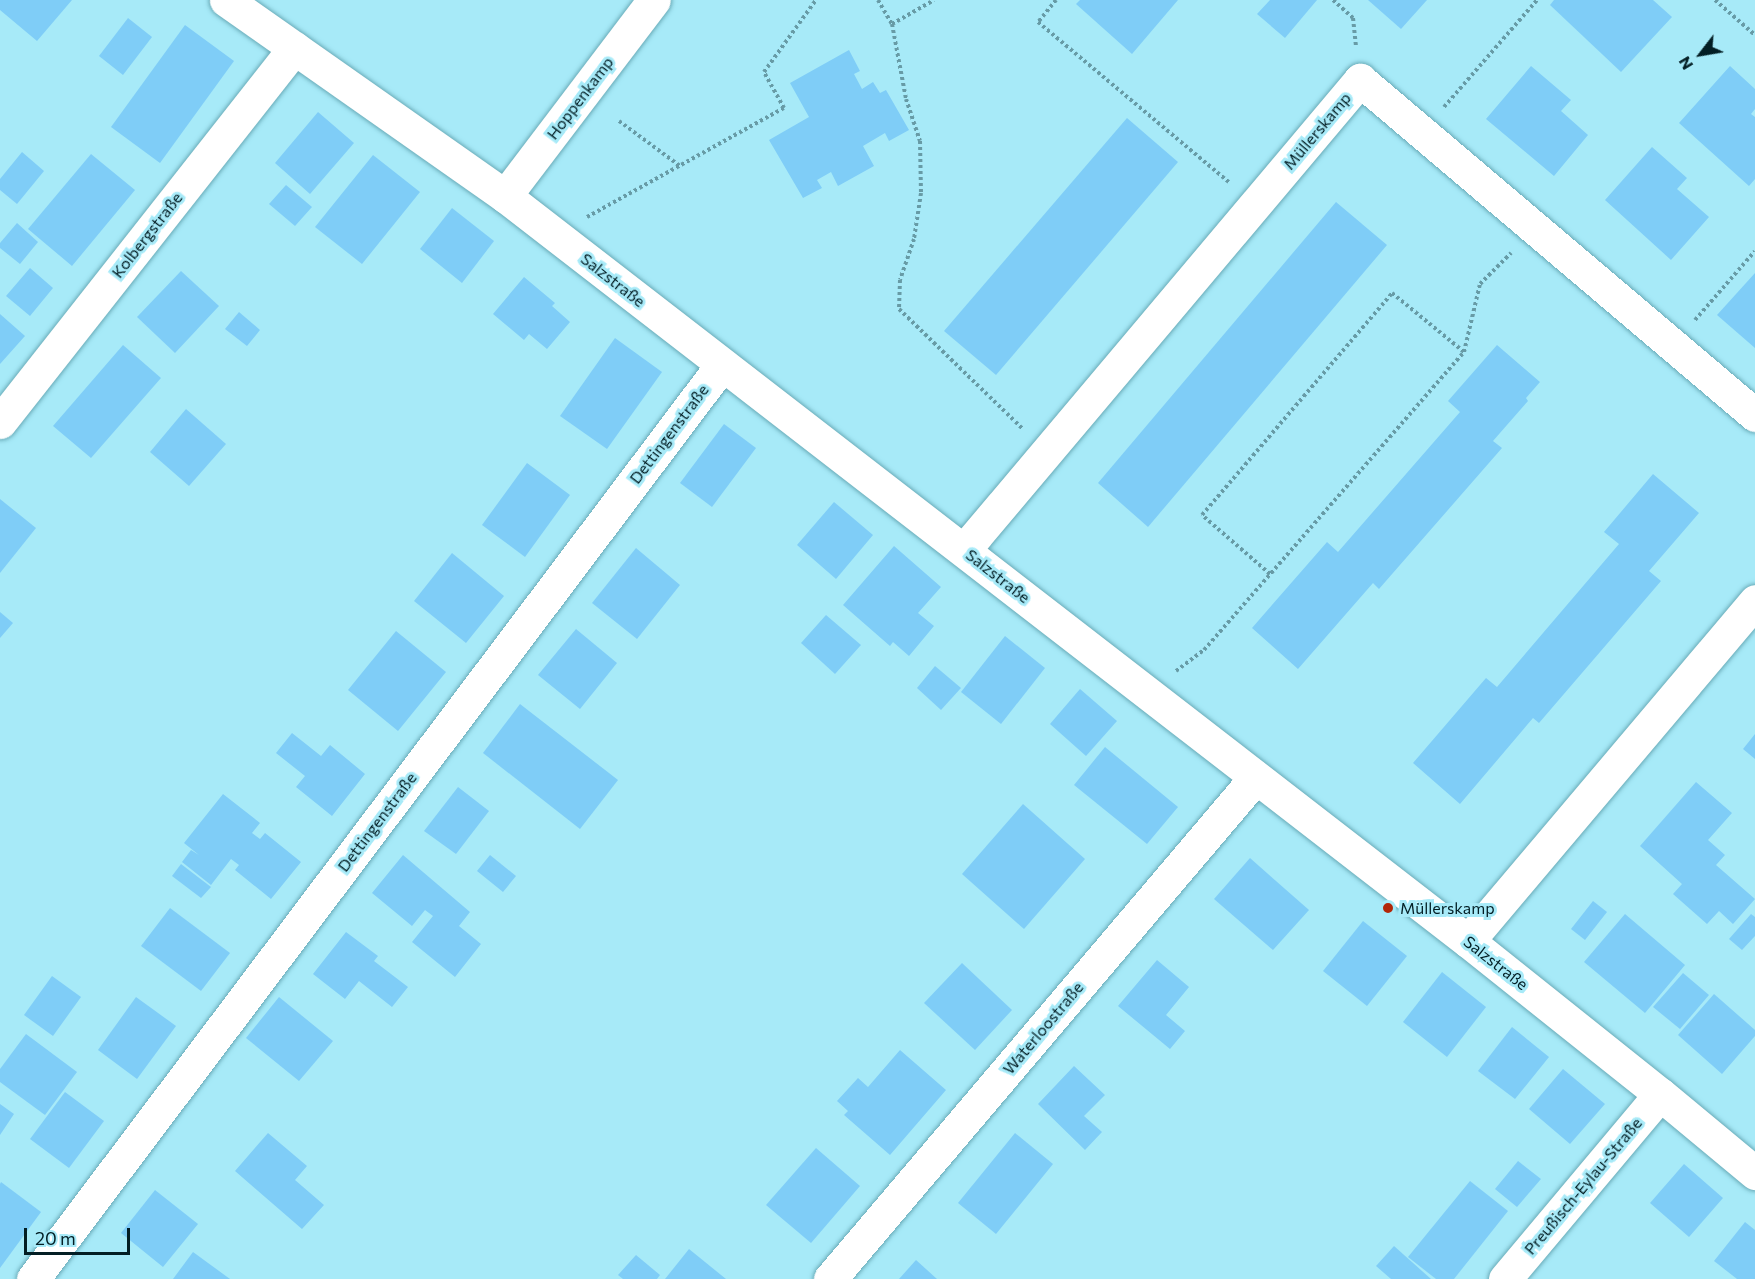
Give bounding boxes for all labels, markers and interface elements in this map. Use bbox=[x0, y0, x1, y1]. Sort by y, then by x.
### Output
north arrow bbox=[1671, 24, 1731, 84]
street label: Hoppenkamp bbox=[543, 53, 617, 143]
text: N bbox=[1674, 53, 1696, 74]
street label: Müllerskamp bbox=[1279, 89, 1355, 173]
street label: Kolbergstraße bbox=[108, 188, 186, 282]
street label: Salzstraße bbox=[577, 249, 649, 311]
street label: Dettingenstraße bbox=[625, 381, 713, 487]
street label: Salzstraße bbox=[962, 545, 1034, 607]
street label: Dettingenstraße bbox=[333, 769, 421, 875]
place label: Müllerskamp bbox=[1400, 898, 1495, 918]
marker: Müllerskamp bbox=[1381, 901, 1395, 915]
street label: Salzstraße bbox=[1460, 932, 1532, 994]
street label: Waterloostraße bbox=[999, 978, 1087, 1078]
street label: Preußisch-Eylau-Straße bbox=[1520, 1114, 1646, 1258]
scale bar bbox=[27, 1216, 134, 1254]
text: 20 m bbox=[35, 1227, 76, 1249]

